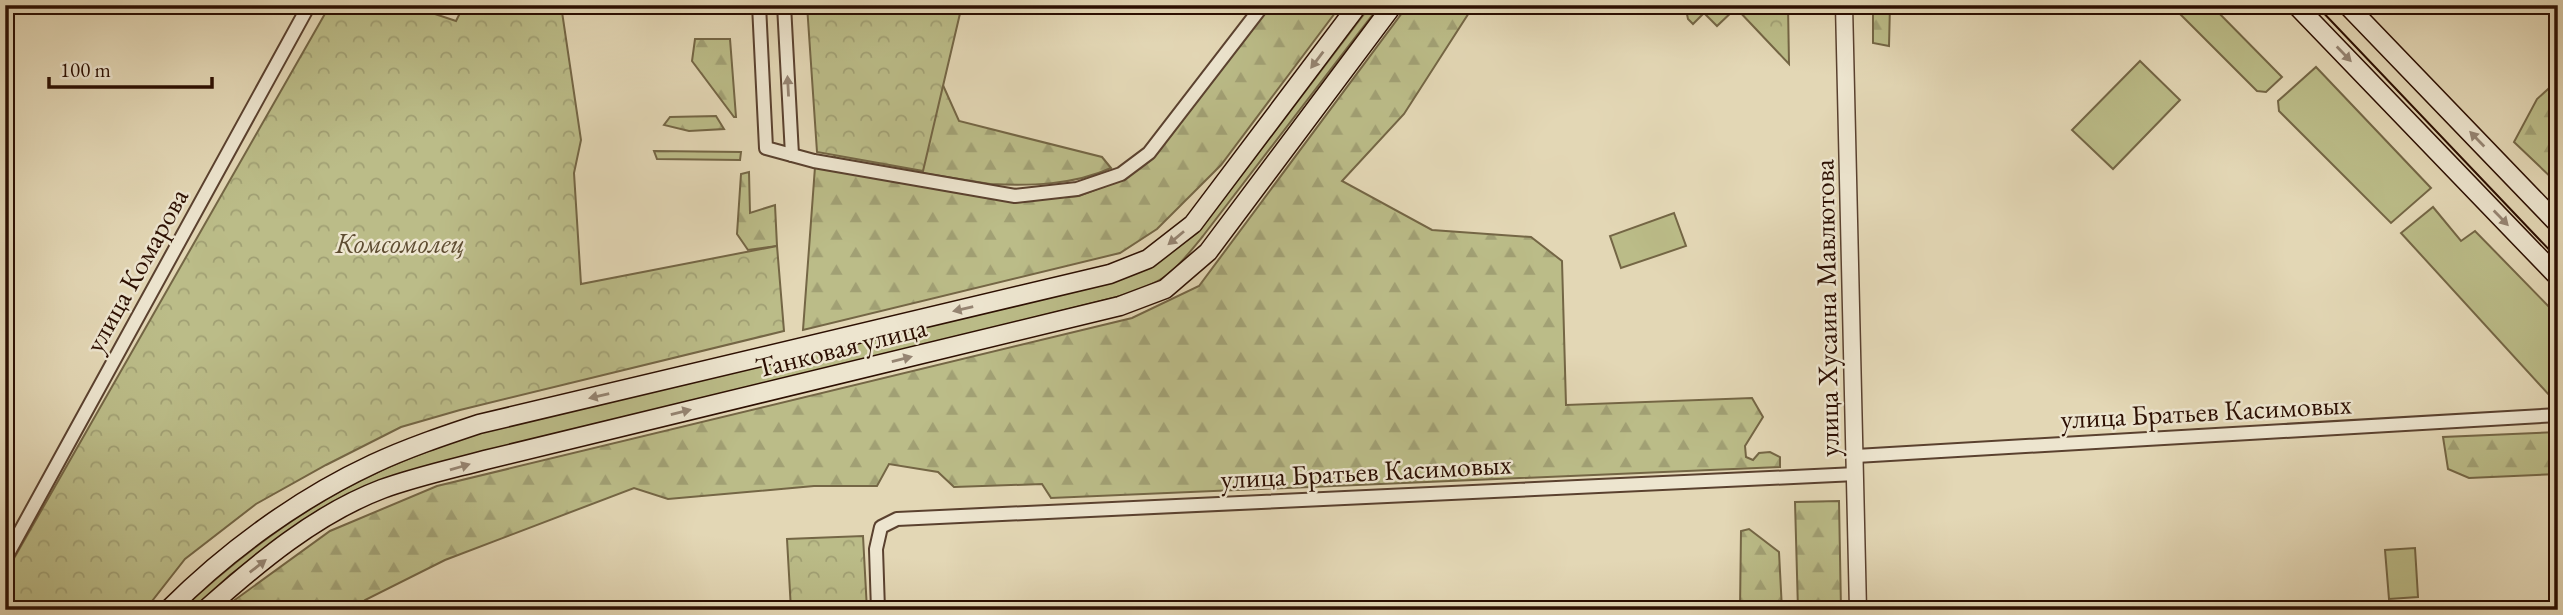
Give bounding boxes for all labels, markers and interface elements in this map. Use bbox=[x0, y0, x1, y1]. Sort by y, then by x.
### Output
scale bar bbox=[49, 46, 212, 90]
one-way arrow bbox=[2335, 46, 2352, 63]
one-way arrow bbox=[1310, 50, 1325, 68]
text: 100 m bbox=[60, 56, 111, 83]
one-way arrow bbox=[783, 75, 794, 97]
one-way arrow bbox=[2469, 130, 2485, 148]
street label: улица Хусаина Мавлютова bbox=[1805, 158, 1847, 457]
street label: улица Комарова bbox=[76, 181, 196, 359]
one-way arrow bbox=[2493, 209, 2509, 226]
park label: Комсомолец bbox=[334, 225, 465, 261]
one-way arrow bbox=[1168, 230, 1185, 245]
one-way arrow bbox=[952, 304, 974, 315]
street label: Танковая улица bbox=[752, 308, 931, 386]
one-way arrow bbox=[891, 353, 913, 364]
street label: улица Братьев Касимовых bbox=[2059, 385, 2353, 437]
one-way arrow bbox=[587, 391, 609, 402]
one-way arrow bbox=[670, 407, 692, 418]
street label: улица Братьев Касимовых bbox=[1219, 445, 1513, 497]
one-way arrow bbox=[449, 461, 471, 472]
one-way arrow bbox=[248, 558, 266, 573]

